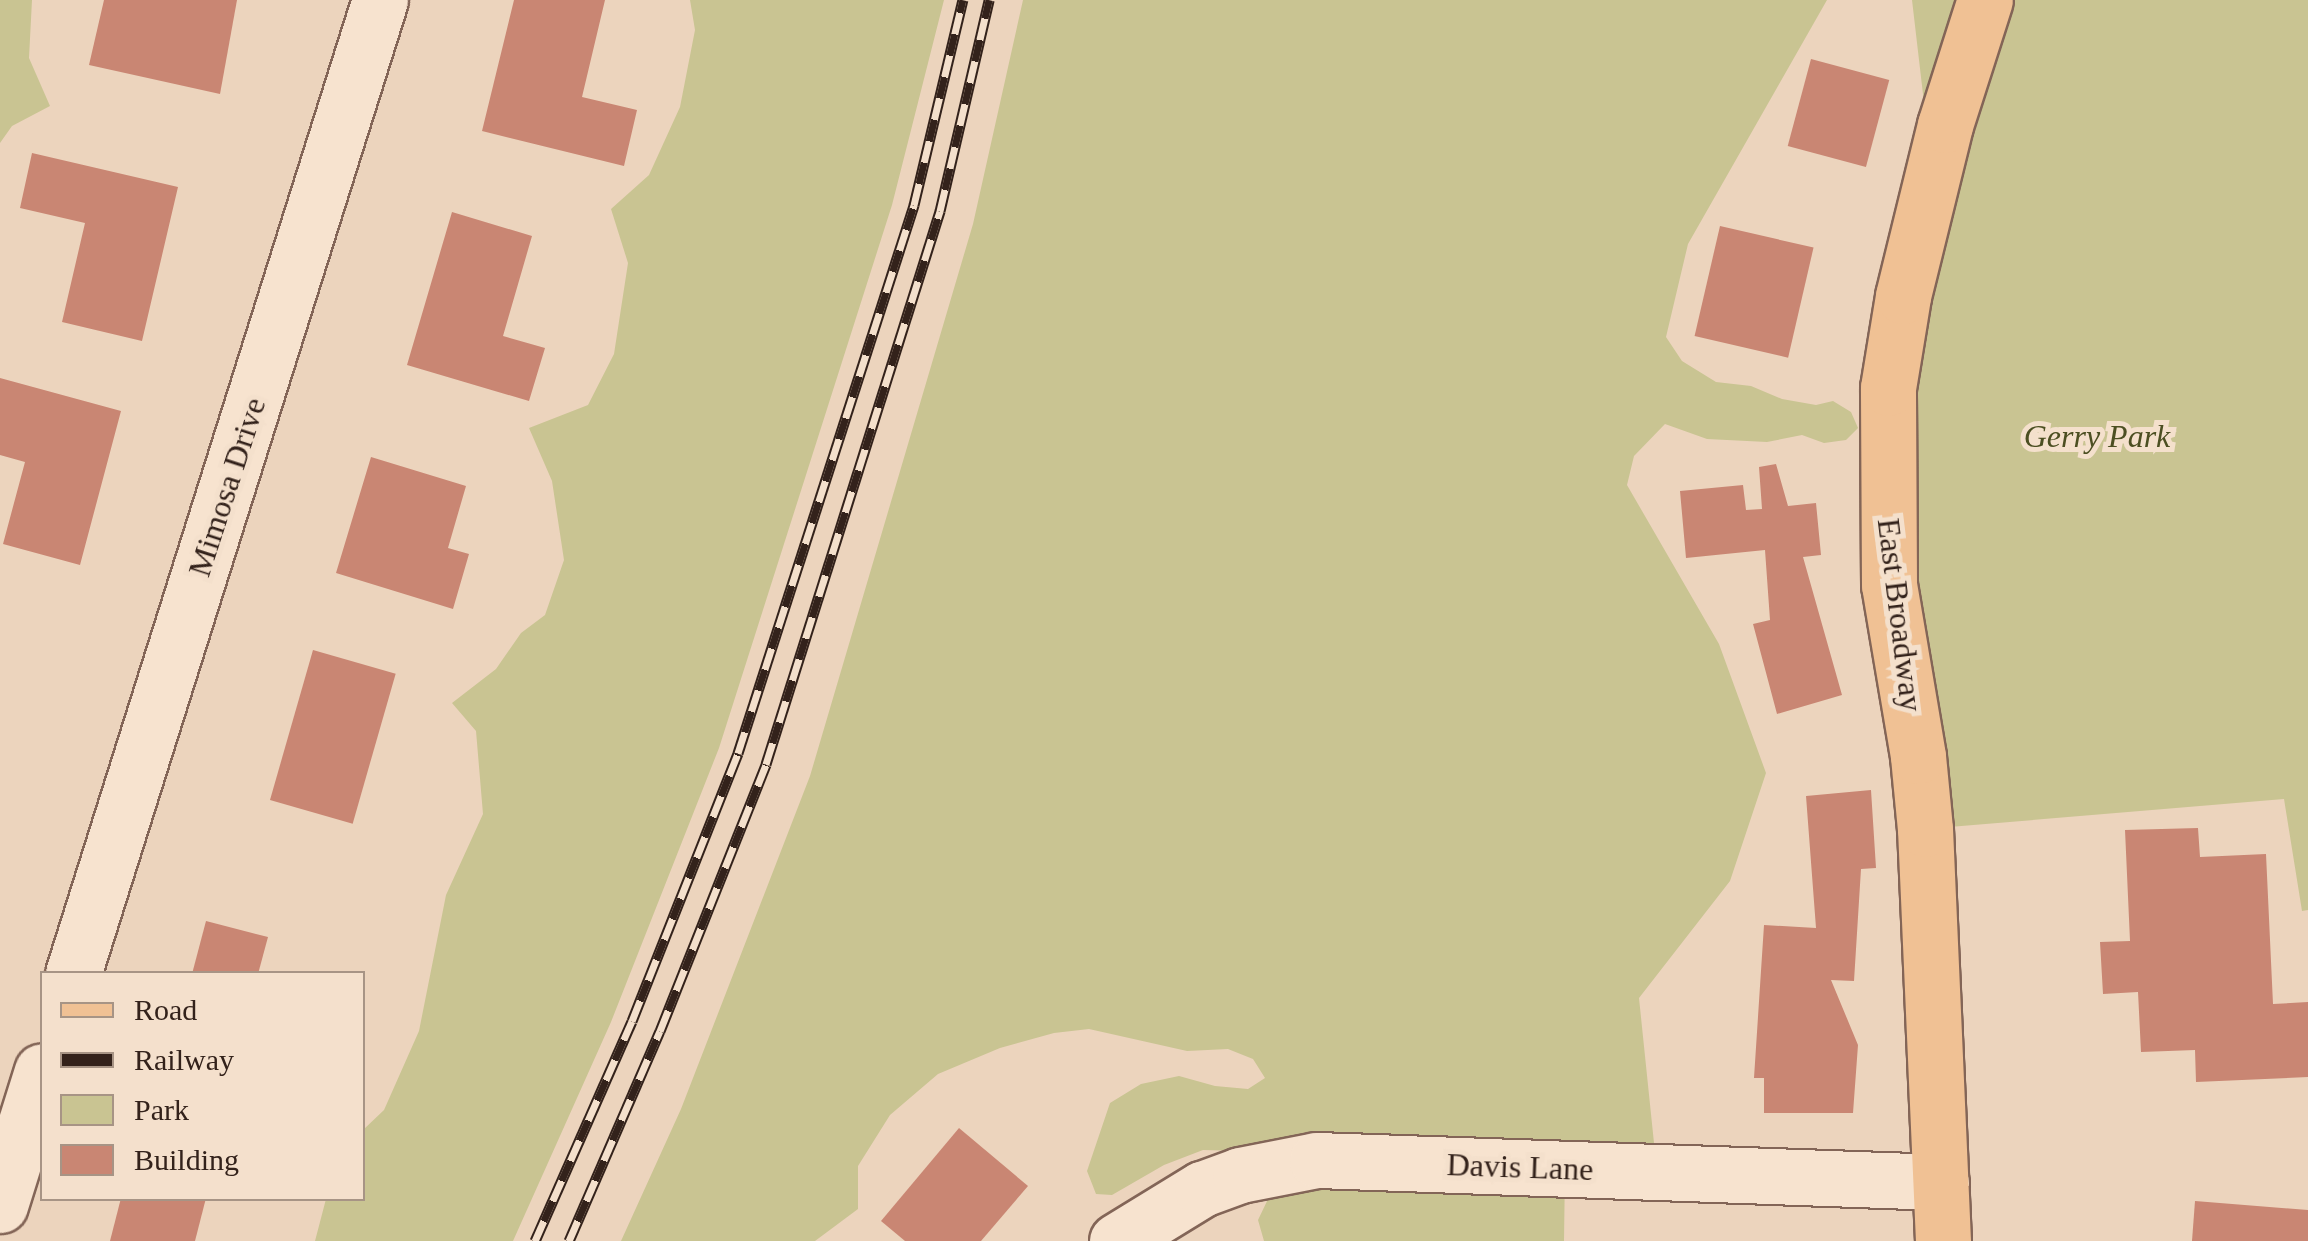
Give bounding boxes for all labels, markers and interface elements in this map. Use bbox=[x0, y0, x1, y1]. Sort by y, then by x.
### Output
street label: Mimosa Drive bbox=[180, 393, 274, 581]
park label: Gerry Park bbox=[2024, 417, 2170, 455]
street label: East Broadway bbox=[1869, 516, 1931, 714]
legend bbox=[40, 971, 365, 1201]
text: Road bbox=[134, 993, 197, 1026]
text: Railway bbox=[134, 1043, 234, 1076]
text: Park bbox=[134, 1093, 189, 1126]
text: Building bbox=[134, 1143, 239, 1176]
street label: Davis Lane bbox=[1446, 1145, 1594, 1189]

